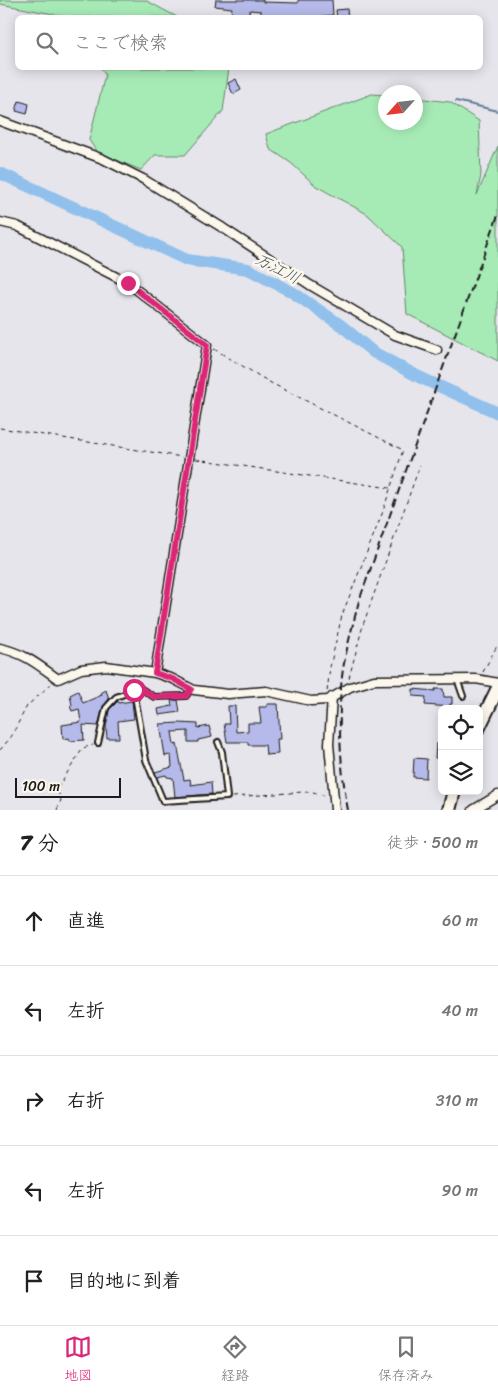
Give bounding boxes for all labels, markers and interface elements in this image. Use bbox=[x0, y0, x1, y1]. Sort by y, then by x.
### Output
search box bbox=[15, 15, 483, 70]
text: ここで検索 bbox=[73, 26, 168, 59]
icon: search bbox=[33, 29, 61, 57]
north arrow bbox=[378, 85, 423, 130]
water label: 万江川 bbox=[250, 245, 306, 292]
route end bbox=[117, 272, 140, 295]
route start bbox=[123, 679, 146, 702]
map controls bbox=[438, 705, 483, 795]
button: locate bbox=[438, 705, 483, 750]
button: layers bbox=[438, 750, 483, 795]
text: 100 m bbox=[22, 774, 60, 799]
scale bar bbox=[15, 775, 121, 798]
text: 7 分 bbox=[20, 824, 58, 862]
text: 徒歩 · 500 m bbox=[387, 828, 478, 857]
text: 直進 bbox=[67, 904, 105, 937]
text: 60 m bbox=[442, 906, 478, 935]
icon: ahead bbox=[20, 907, 48, 935]
text: 左折 bbox=[67, 994, 105, 1027]
text: 40 m bbox=[441, 996, 478, 1025]
icon: left bbox=[20, 997, 48, 1025]
text: 右折 bbox=[67, 1084, 105, 1117]
text: 310 m bbox=[436, 1086, 478, 1115]
icon: right bbox=[20, 1087, 48, 1115]
text: 左折 bbox=[67, 1174, 105, 1207]
text: 90 m bbox=[442, 1176, 478, 1205]
icon: left bbox=[20, 1177, 48, 1205]
text: 目的地に到着 bbox=[67, 1264, 181, 1297]
icon: arrive bbox=[20, 1267, 48, 1295]
tab: 地図 bbox=[64, 1333, 92, 1388]
tab: 経路 bbox=[221, 1333, 249, 1388]
tab: 保存済み bbox=[378, 1333, 434, 1388]

